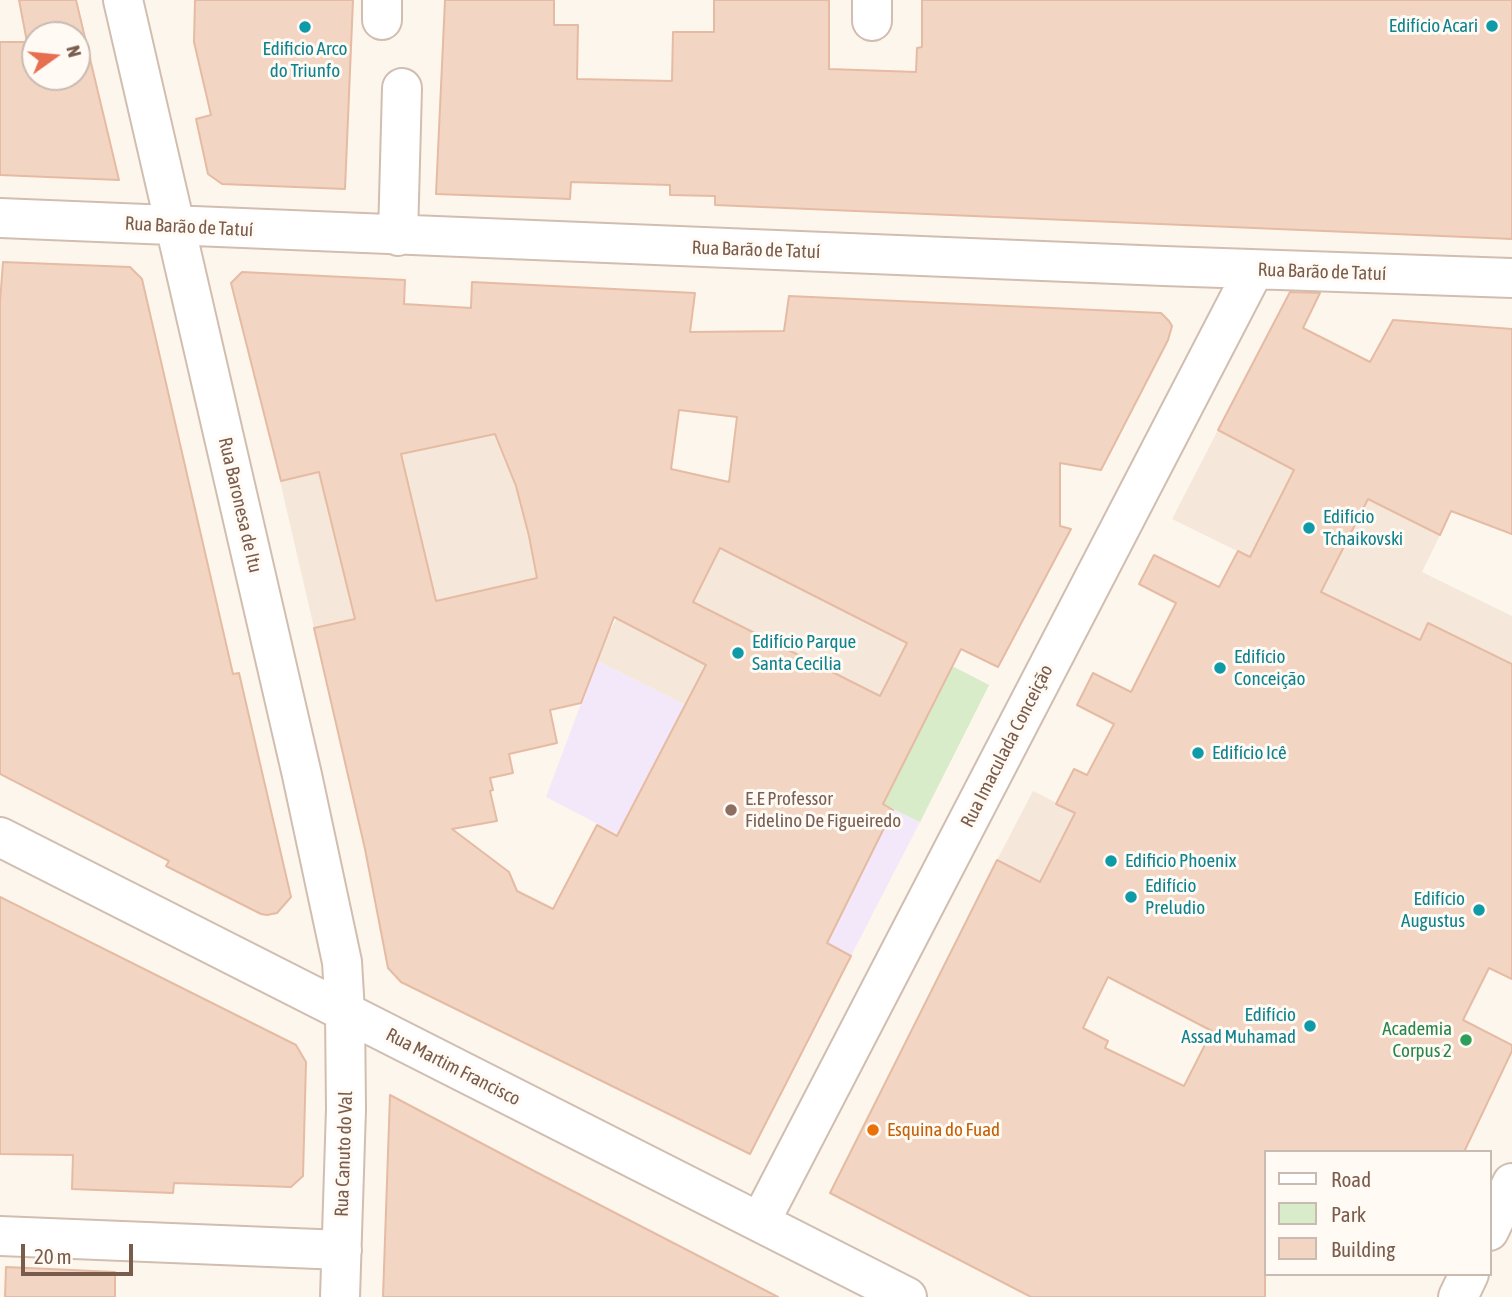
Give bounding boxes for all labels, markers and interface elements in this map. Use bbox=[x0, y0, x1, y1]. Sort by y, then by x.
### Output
place label: Edifício Acari bbox=[1389, 15, 1478, 37]
marker: Edifício Acari bbox=[1484, 18, 1500, 34]
marker: Edificio Arco do Triunfo bbox=[297, 19, 313, 35]
north arrow bbox=[21, 21, 91, 91]
place label: Edificio Arco do Triunfo bbox=[263, 38, 347, 82]
text: N bbox=[62, 43, 86, 59]
street label: Rua Barão de Tatuí bbox=[124, 212, 254, 242]
street label: Rua Barão de Tatuí bbox=[691, 236, 821, 264]
street label: Rua Barão de Tatuí bbox=[1257, 258, 1387, 286]
street label: Rua Baronesa de Itu bbox=[213, 435, 267, 575]
place label: Edifício Tchaikovski bbox=[1323, 506, 1403, 550]
marker: Edifício Tchaikovski bbox=[1301, 520, 1317, 536]
place label: Edifício Parque Santa Cecilia bbox=[752, 631, 856, 675]
marker: Edifício Parque Santa Cecilia bbox=[730, 645, 746, 661]
place label: Edifício Conceição bbox=[1234, 646, 1306, 690]
marker: Edifício Conceição bbox=[1212, 660, 1228, 676]
street label: Rua Imaculada Conceição bbox=[956, 661, 1058, 831]
place label: Edifício Icê bbox=[1212, 742, 1287, 764]
marker: Edifício Icê bbox=[1190, 745, 1206, 761]
place label: E.E Professor Fidelino De Figueiredo bbox=[745, 788, 901, 832]
marker: E.E Professor Fidelino De Figueiredo bbox=[723, 802, 739, 818]
place label: Edificio Phoenix bbox=[1125, 850, 1236, 872]
marker: Edificio Phoenix bbox=[1103, 853, 1119, 869]
place label: Edifício Preludio bbox=[1145, 875, 1205, 919]
place label: Edifício Augustus bbox=[1401, 888, 1465, 932]
marker: Edifício Preludio bbox=[1123, 889, 1139, 905]
marker: Edifício Augustus bbox=[1471, 902, 1487, 918]
place label: Edifício Assad Muhamad bbox=[1181, 1004, 1296, 1048]
marker: Edifício Assad Muhamad bbox=[1302, 1018, 1318, 1034]
place label: Academia Corpus 2 bbox=[1382, 1018, 1452, 1062]
street label: Rua Martim Francisco bbox=[382, 1023, 524, 1111]
marker: Academia Corpus 2 bbox=[1458, 1032, 1474, 1048]
street label: Rua Canuto do Val bbox=[330, 1091, 358, 1217]
place label: Esquina do Fuad bbox=[887, 1119, 1000, 1141]
marker: Esquina do Fuad bbox=[865, 1122, 881, 1138]
legend bbox=[1264, 1150, 1491, 1276]
text: Road bbox=[1331, 1167, 1371, 1191]
text: Park bbox=[1331, 1202, 1366, 1226]
scale bar bbox=[24, 1230, 136, 1274]
text: Building bbox=[1331, 1237, 1395, 1261]
text: 20 m bbox=[34, 1244, 72, 1268]

